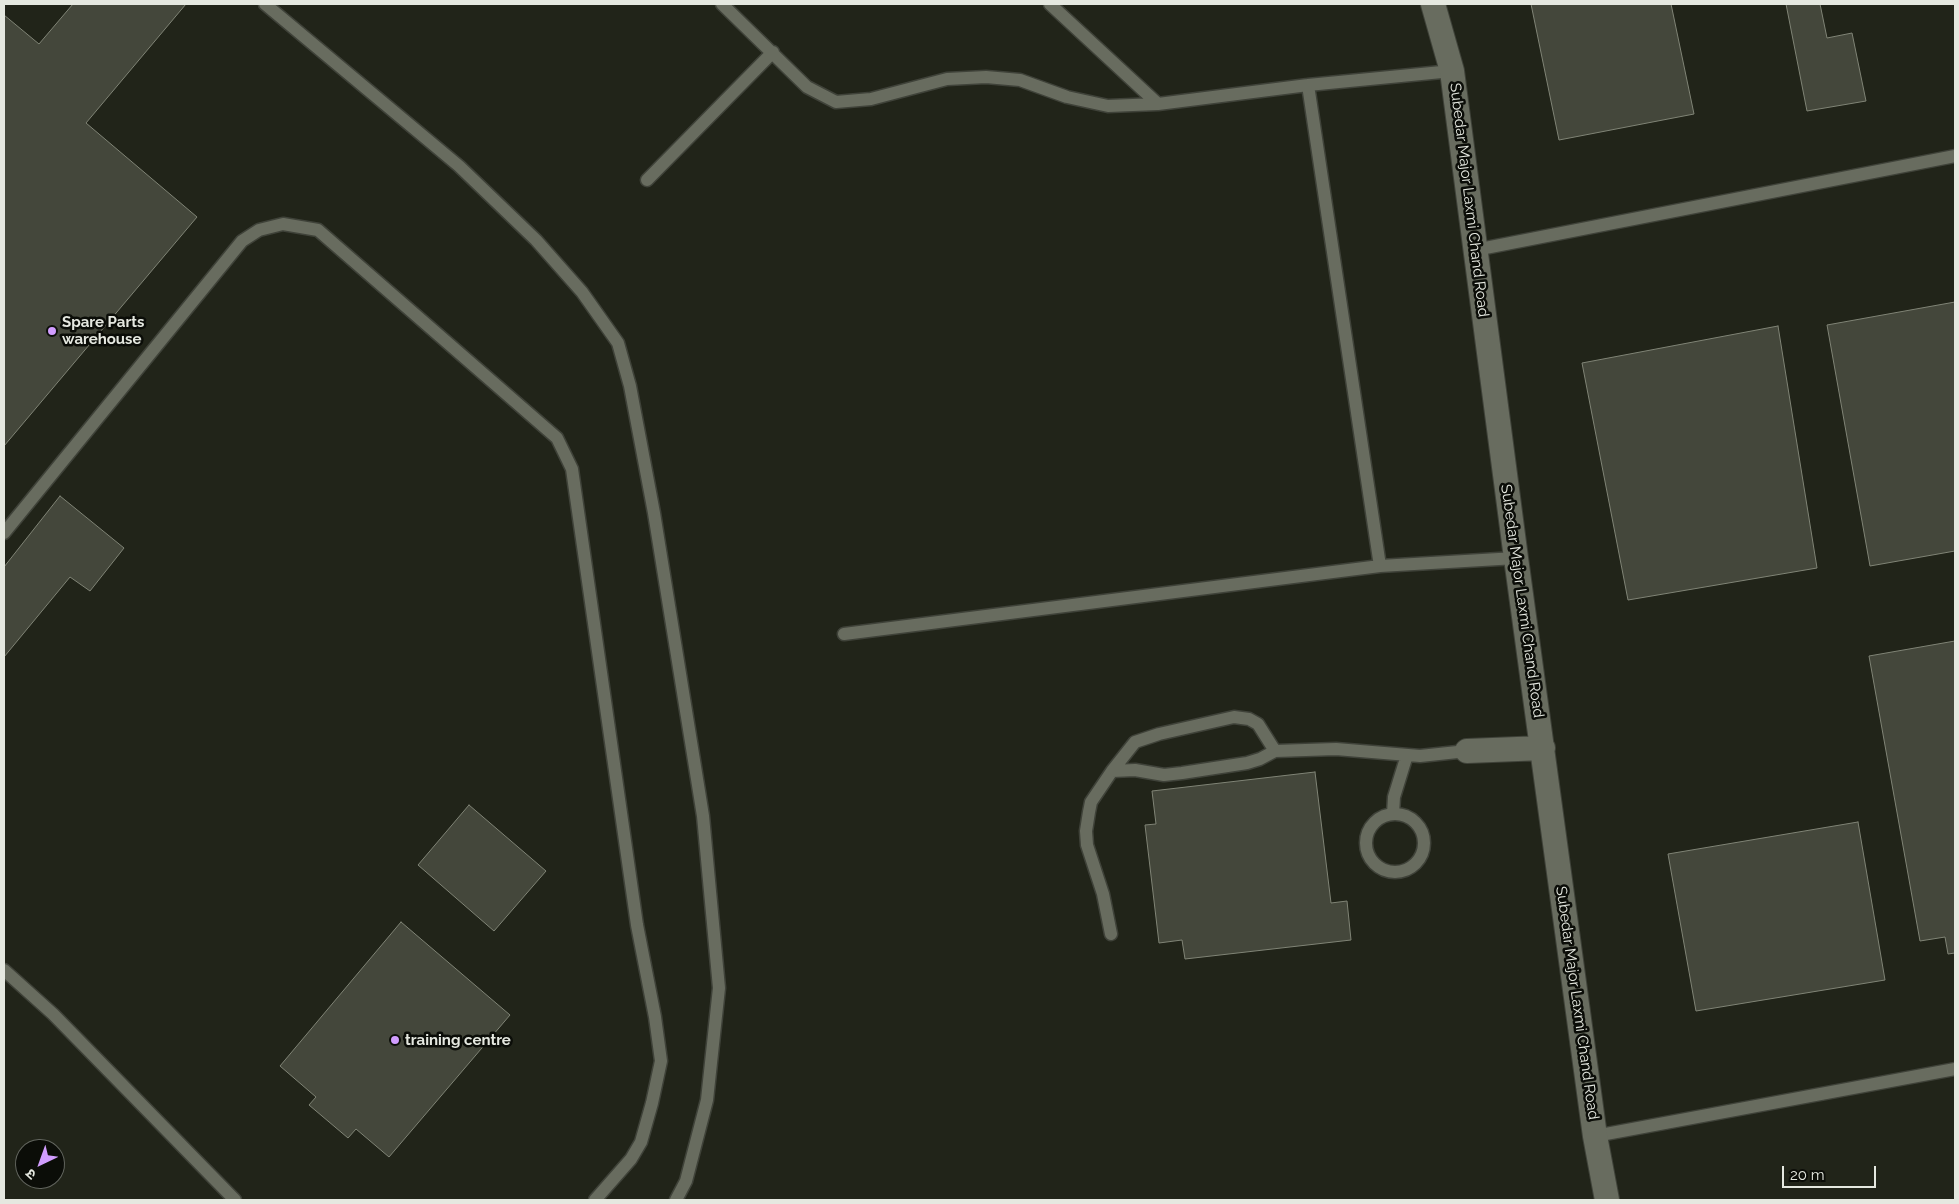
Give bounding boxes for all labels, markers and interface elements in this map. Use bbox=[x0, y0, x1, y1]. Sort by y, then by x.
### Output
street label: Subedar Major Laxmi Chand Road bbox=[1446, 82, 1492, 318]
place label: Spare Parts warehouse bbox=[62, 313, 144, 348]
marker: Spare Parts warehouse bbox=[46, 325, 58, 337]
street label: Subedar Major Laxmi Chand Road bbox=[1497, 483, 1547, 719]
street label: Subedar Major Laxmi Chand Road bbox=[1552, 885, 1602, 1121]
place label: training centre bbox=[405, 1031, 511, 1049]
marker: training centre bbox=[389, 1034, 401, 1046]
north arrow bbox=[15, 1139, 65, 1189]
scale bar bbox=[1784, 1156, 1878, 1188]
text: उ bbox=[22, 1166, 39, 1183]
text: 20 m bbox=[1790, 1166, 1825, 1184]

